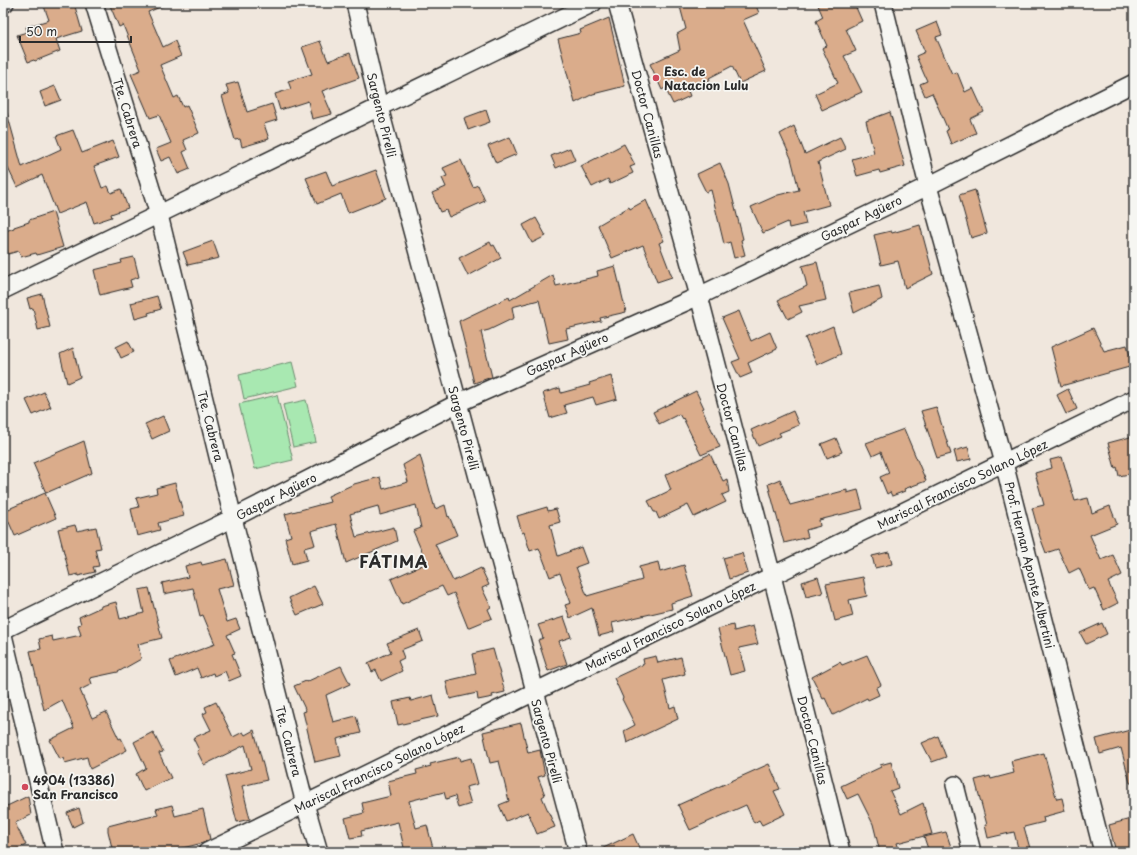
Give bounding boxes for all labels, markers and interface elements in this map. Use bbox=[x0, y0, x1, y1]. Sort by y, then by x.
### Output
scale bar bbox=[20, 18, 131, 44]
text: 50 m bbox=[26, 22, 57, 40]
place label: Esc. de Natacion Lulu bbox=[664, 62, 748, 94]
street label: Doctor Canillas bbox=[628, 68, 669, 161]
street label: Sargento Pirelli bbox=[363, 71, 401, 159]
marker: Esc. de Natacion Lulu bbox=[651, 73, 661, 83]
street label: Tte. Cabrera bbox=[109, 76, 147, 151]
street label: Gaspar Agüero bbox=[817, 190, 905, 245]
street label: Gaspar Agüero bbox=[523, 328, 611, 380]
street label: Doctor Canillas bbox=[713, 381, 754, 474]
street label: Sargento Pirelli bbox=[444, 384, 484, 472]
street label: Tte. Cabrera bbox=[193, 389, 229, 464]
street label: Mariscal Francisco Solano López bbox=[874, 435, 1051, 533]
street label: Gaspar Agüero bbox=[233, 468, 320, 524]
street label: Prof. Hernan Aponte Albertini bbox=[1001, 480, 1059, 650]
district label: FÁTIMA bbox=[359, 549, 429, 573]
street label: Mariscal Francisco Solano López bbox=[582, 577, 759, 675]
street label: Doctor Canillas bbox=[793, 694, 833, 787]
street label: Sargento Pirelli bbox=[527, 697, 567, 785]
street label: Tte. Cabrera bbox=[271, 704, 307, 779]
street label: Mariscal Francisco Solano López bbox=[291, 719, 468, 817]
place label: 4904 (13386) San Francisco bbox=[33, 771, 118, 803]
marker: 4904 (13386) San Francisco bbox=[20, 782, 30, 792]

